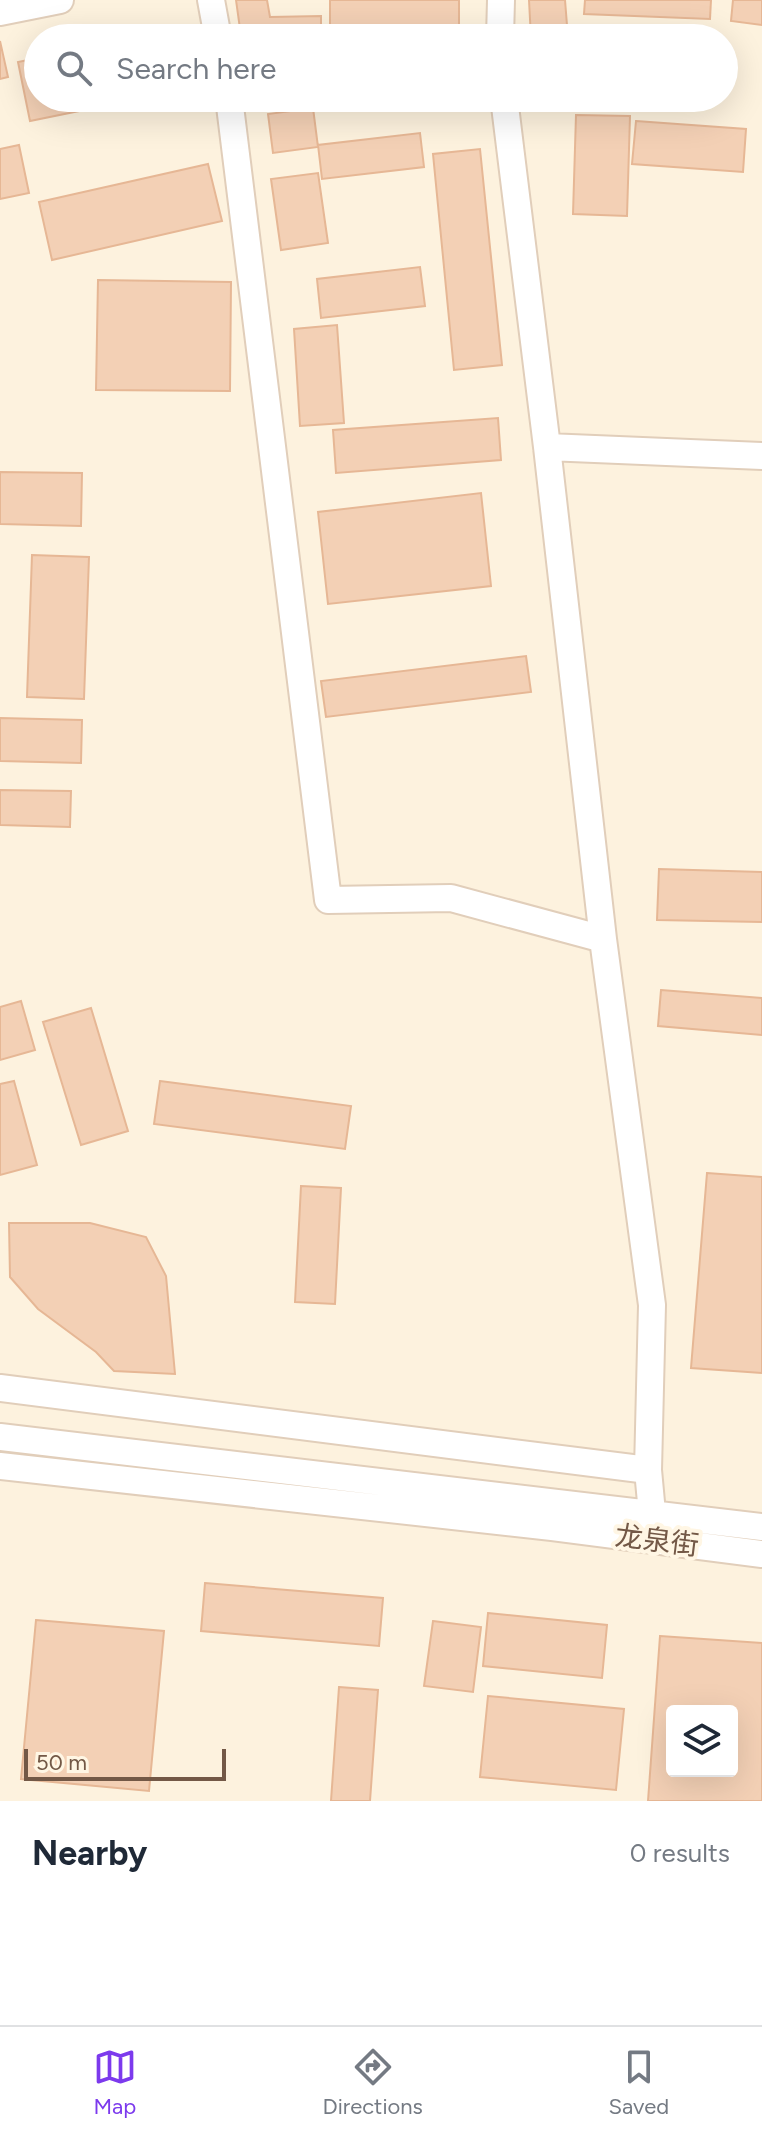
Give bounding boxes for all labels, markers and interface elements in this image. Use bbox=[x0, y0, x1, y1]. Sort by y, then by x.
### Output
search box bbox=[24, 24, 738, 112]
icon: search bbox=[52, 46, 96, 90]
text: Search here bbox=[116, 50, 276, 87]
street label: 龙泉街 bbox=[613, 1518, 701, 1562]
map controls bbox=[666, 1705, 738, 1777]
button: layers bbox=[666, 1705, 738, 1777]
scale bar bbox=[24, 1745, 226, 1781]
text: 50 m bbox=[36, 1749, 87, 1776]
text: Nearby bbox=[32, 1833, 147, 1874]
text: 0 results bbox=[630, 1837, 730, 1869]
tab: Map bbox=[93, 2045, 137, 2120]
tab: Directions bbox=[323, 2045, 423, 2120]
tab: Saved bbox=[608, 2045, 669, 2120]

